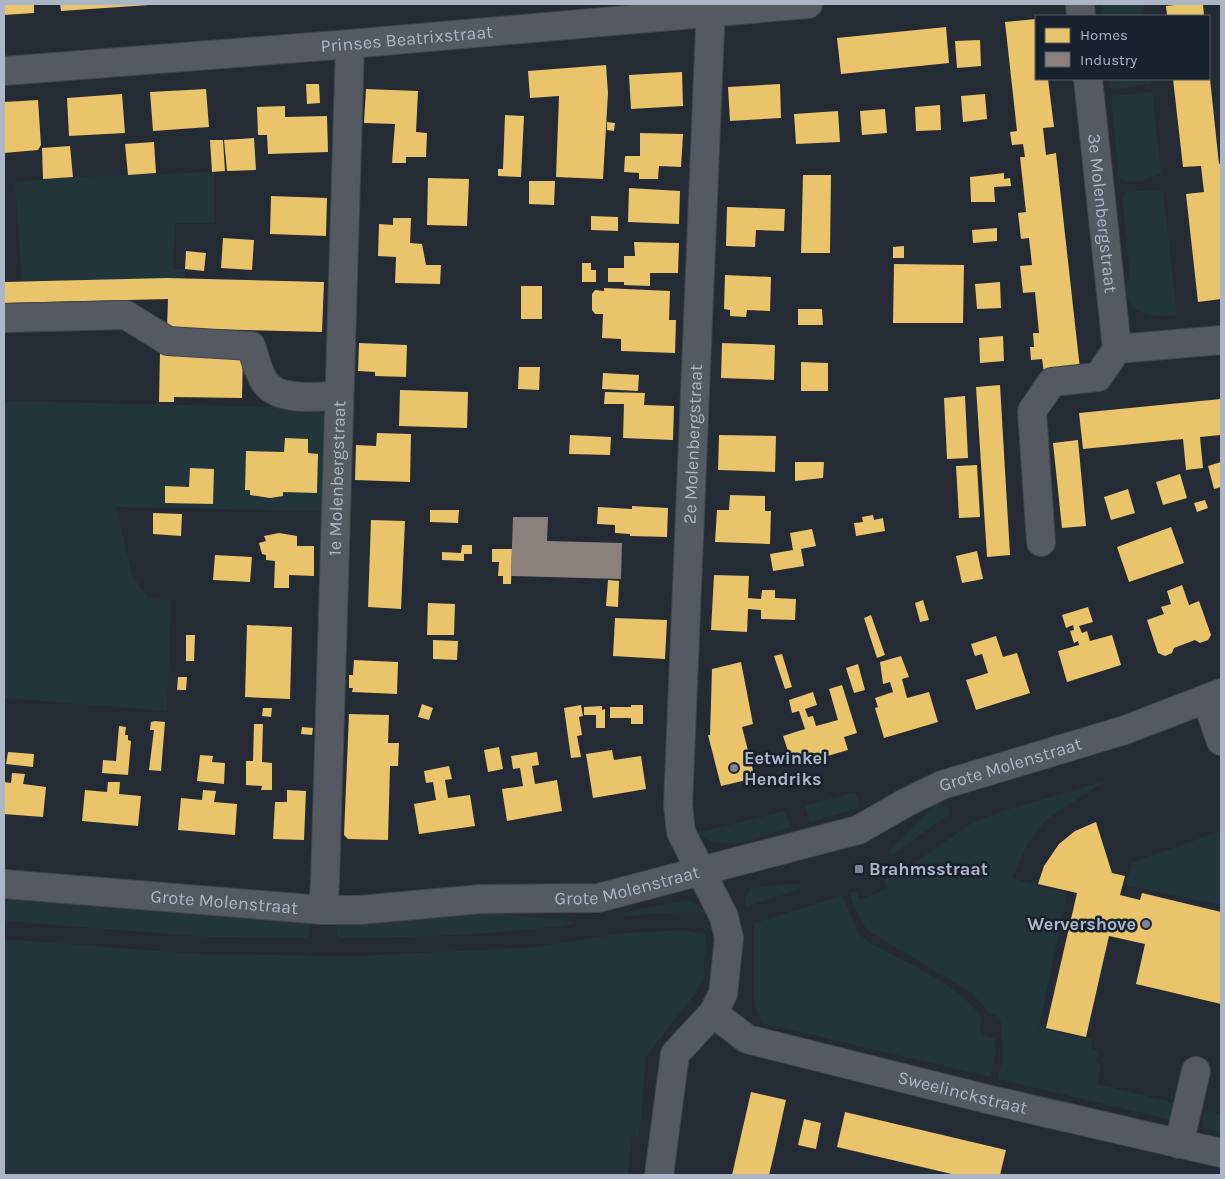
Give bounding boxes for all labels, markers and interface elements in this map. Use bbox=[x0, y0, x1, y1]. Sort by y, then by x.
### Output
legend bbox=[1035, 15, 1210, 80]
street label: Prinses Beatrixstraat bbox=[320, 21, 494, 57]
text: Homes bbox=[1080, 26, 1128, 44]
text: Industry bbox=[1080, 51, 1137, 69]
street label: 3e Molenbergstraat bbox=[1083, 132, 1122, 294]
street label: 2e Molenbergstraat bbox=[679, 363, 707, 524]
street label: 1e Molenbergstraat bbox=[324, 400, 350, 556]
street label: Grote Molenstraat bbox=[936, 733, 1085, 796]
place label: Eetwinkel Hendriks bbox=[744, 747, 828, 790]
marker: Eetwinkel Hendriks bbox=[728, 762, 740, 774]
place label: Brahmsstraat bbox=[869, 858, 988, 880]
street label: Grote Molenstraat bbox=[554, 861, 702, 909]
marker: Brahmsstraat bbox=[853, 863, 865, 875]
street label: Grote Molenstraat bbox=[150, 885, 299, 919]
place label: Wervershove bbox=[1027, 913, 1136, 935]
marker: Wervershove bbox=[1140, 918, 1152, 930]
street label: Sweelinckstraat bbox=[896, 1066, 1030, 1119]

